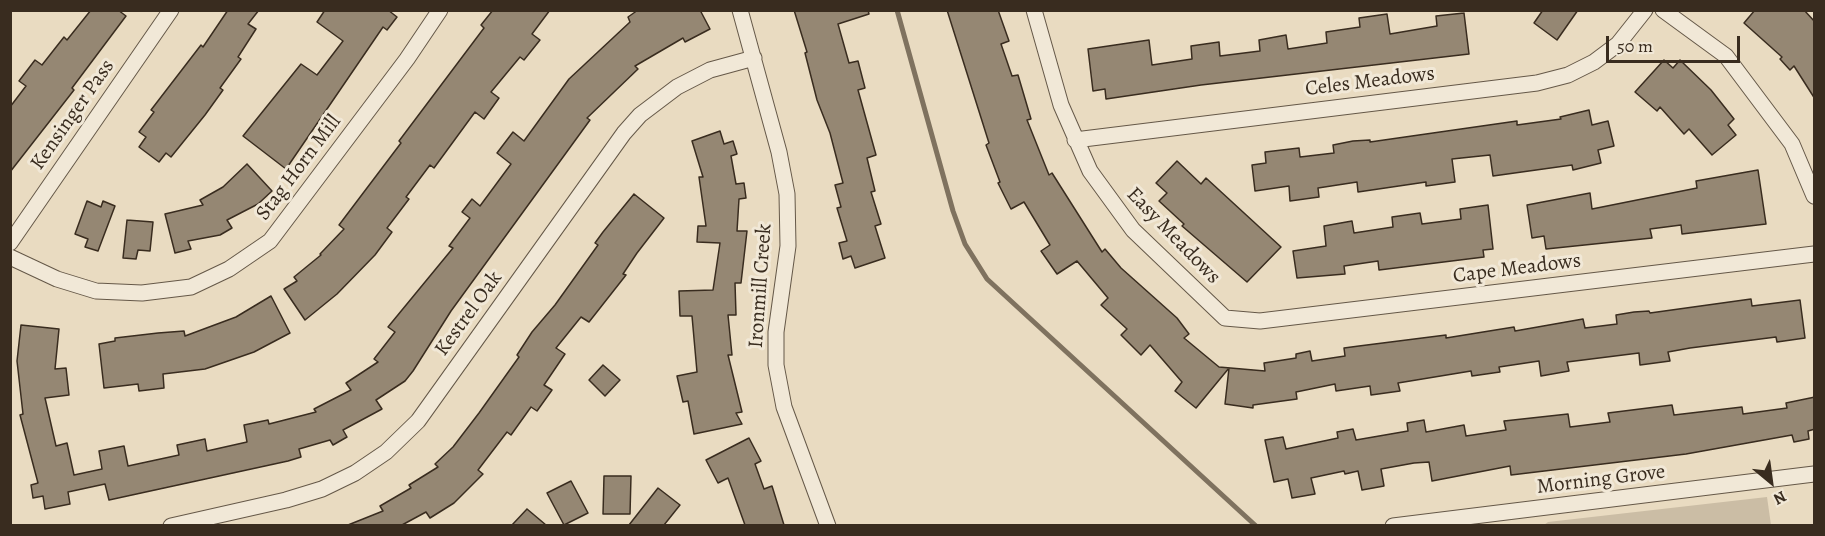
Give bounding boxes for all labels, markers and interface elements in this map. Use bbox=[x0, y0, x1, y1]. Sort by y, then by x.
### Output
scale bar bbox=[1609, 24, 1742, 62]
text: 50 m bbox=[1617, 34, 1653, 58]
street label: Kensinger Pass bbox=[26, 55, 120, 175]
street label: Celes Meadows bbox=[1304, 62, 1436, 102]
street label: Stag Horn Mill bbox=[251, 110, 347, 226]
street label: Easy Meadows bbox=[1121, 182, 1225, 290]
street label: Ironmill Creek bbox=[744, 223, 778, 349]
street label: Cape Meadows bbox=[1452, 249, 1582, 289]
street label: Kestrel Oak bbox=[430, 267, 508, 361]
north arrow bbox=[1741, 452, 1801, 512]
street label: Morning Grove bbox=[1535, 460, 1667, 500]
text: N bbox=[1769, 485, 1790, 510]

